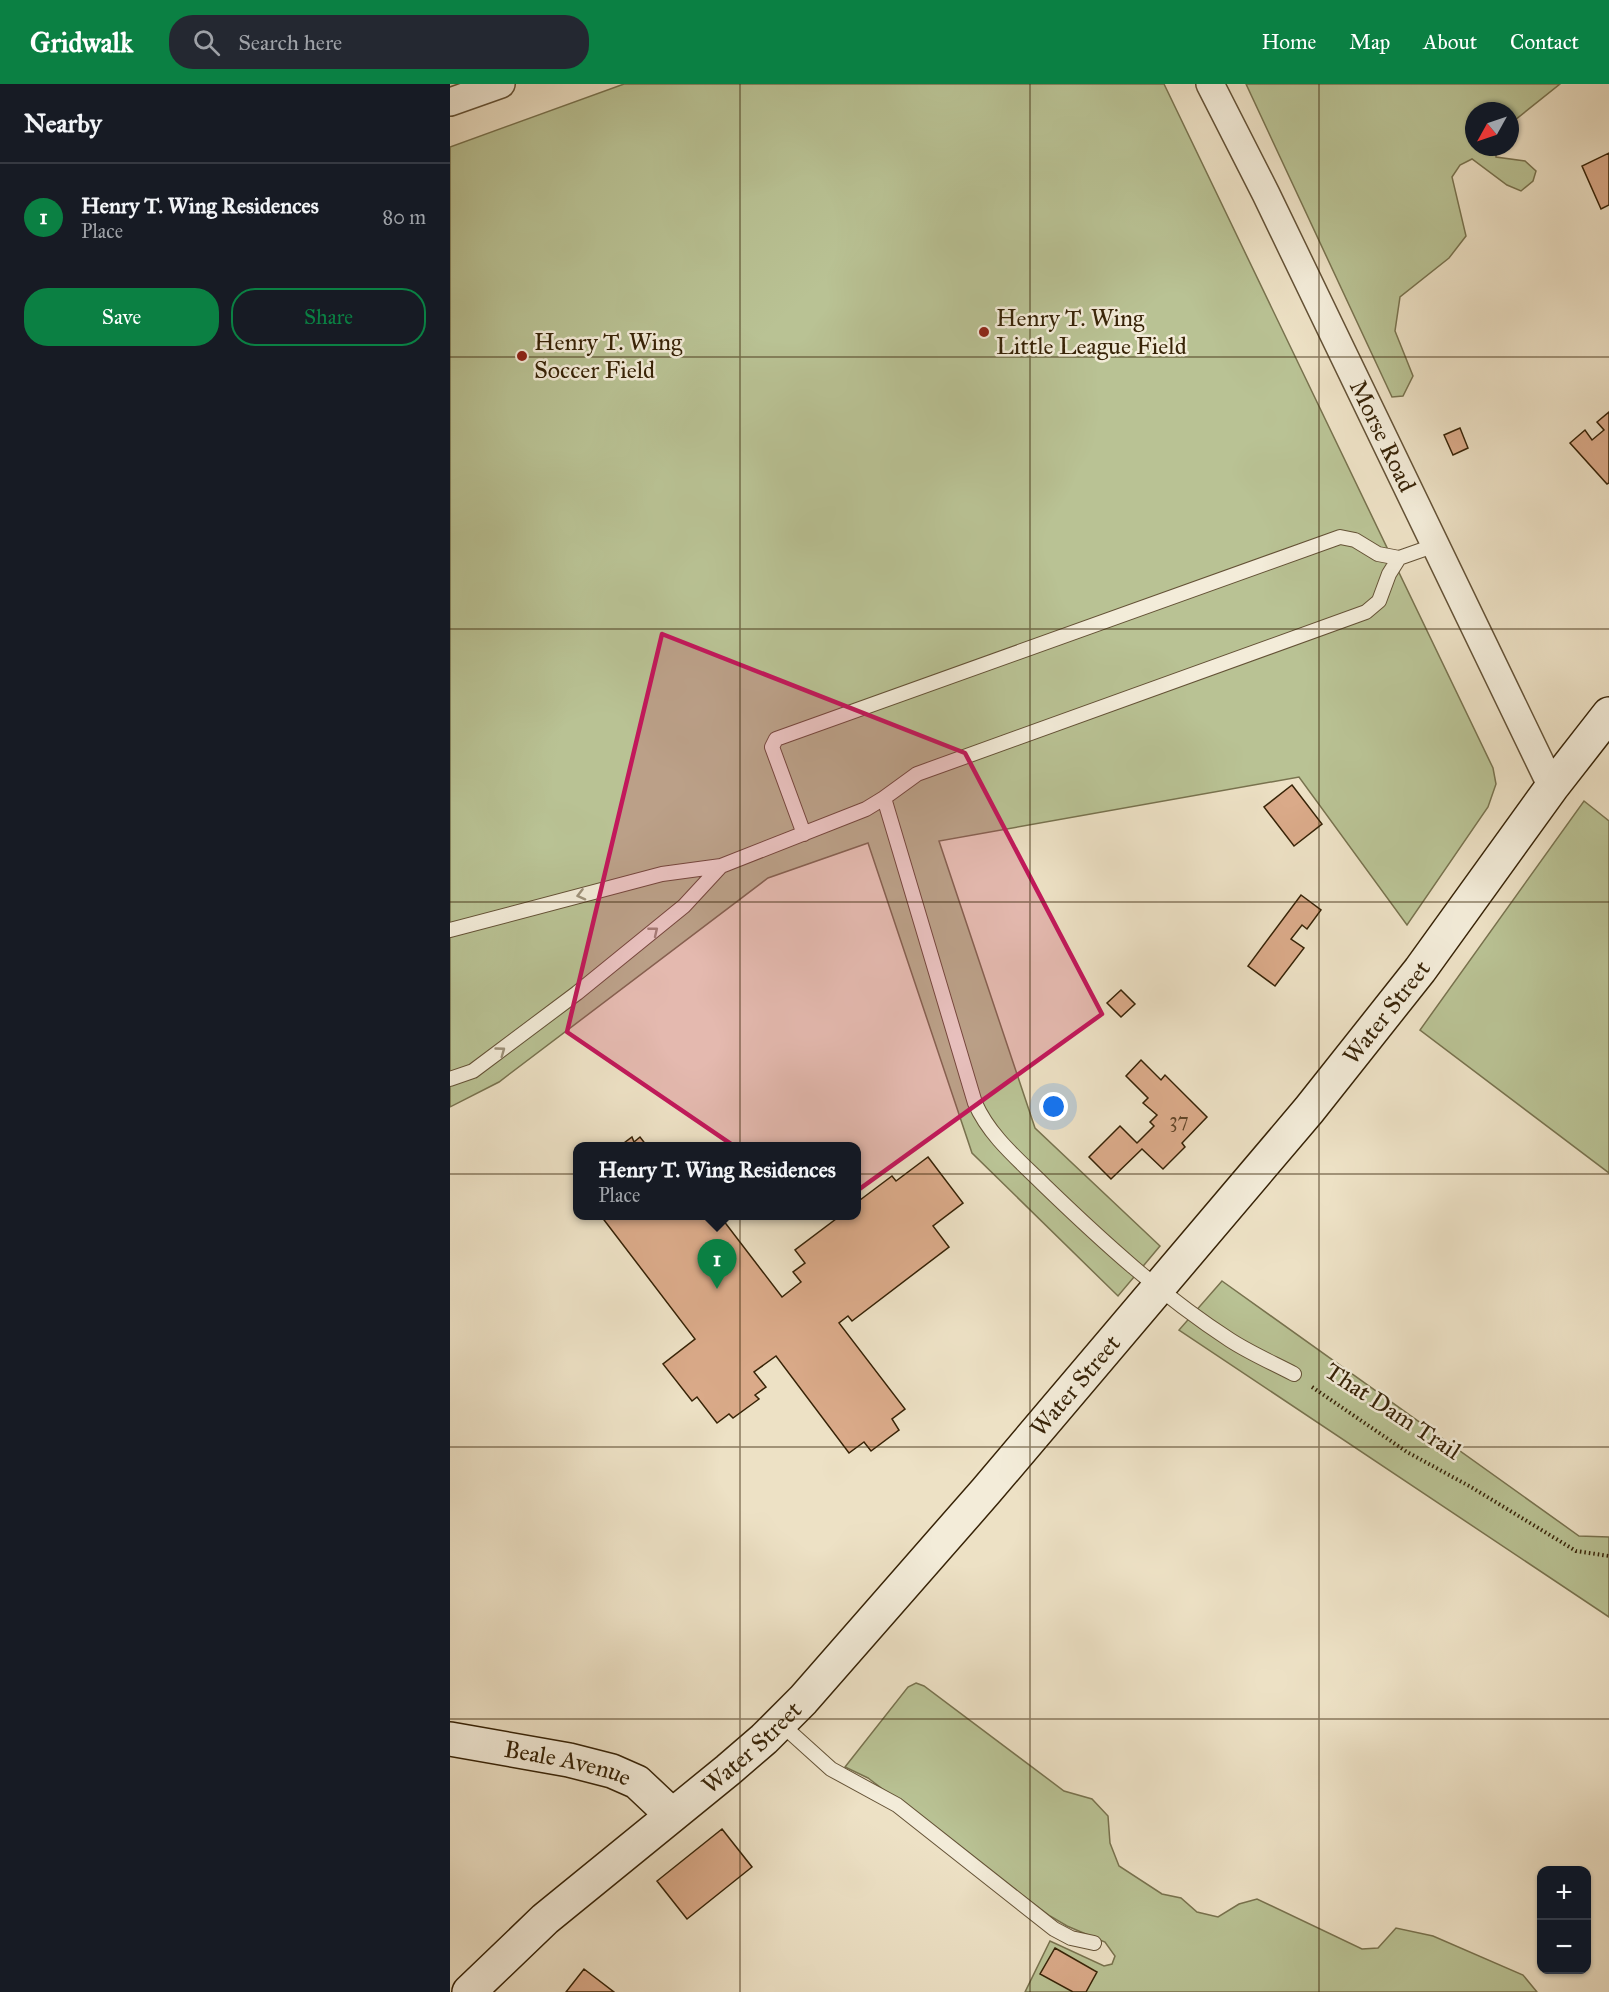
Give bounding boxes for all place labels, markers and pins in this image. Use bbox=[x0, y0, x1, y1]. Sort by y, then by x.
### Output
place label: Henry T. Wing Little League Field bbox=[996, 303, 1187, 361]
marker: Henry T. Wing Little League Field bbox=[977, 325, 991, 339]
place label: Henry T. Wing Soccer Field bbox=[534, 327, 683, 385]
marker: Henry T. Wing Soccer Field bbox=[515, 349, 529, 363]
pin: 1 bbox=[698, 1240, 736, 1289]

